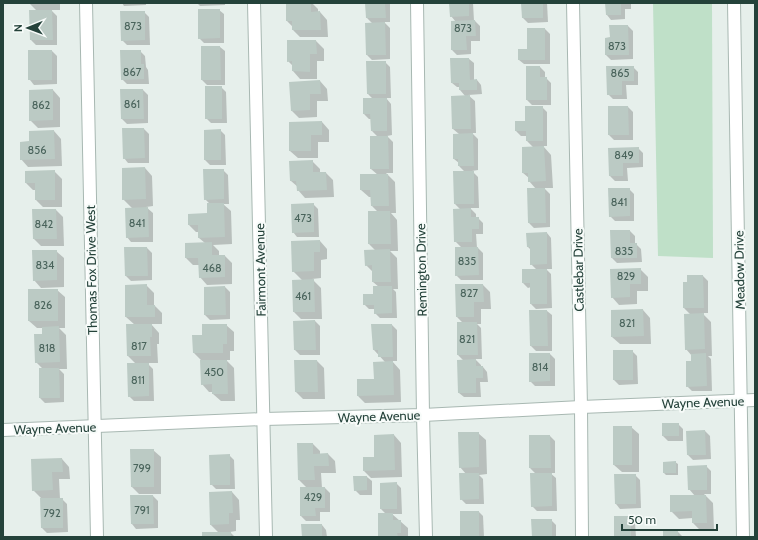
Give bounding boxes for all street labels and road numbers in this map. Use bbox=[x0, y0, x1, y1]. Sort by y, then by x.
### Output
street label: Thomas Fox Drive West bbox=[82, 205, 100, 335]
street label: Fairmont Avenue bbox=[251, 223, 269, 317]
street label: Remington Drive bbox=[412, 223, 430, 317]
street label: Castlebar Drive bbox=[569, 228, 587, 312]
street label: Meadow Drive bbox=[730, 230, 748, 310]
street label: Wayne Avenue bbox=[662, 393, 745, 411]
street label: Wayne Avenue bbox=[338, 407, 421, 425]
street label: Wayne Avenue bbox=[14, 419, 97, 437]

